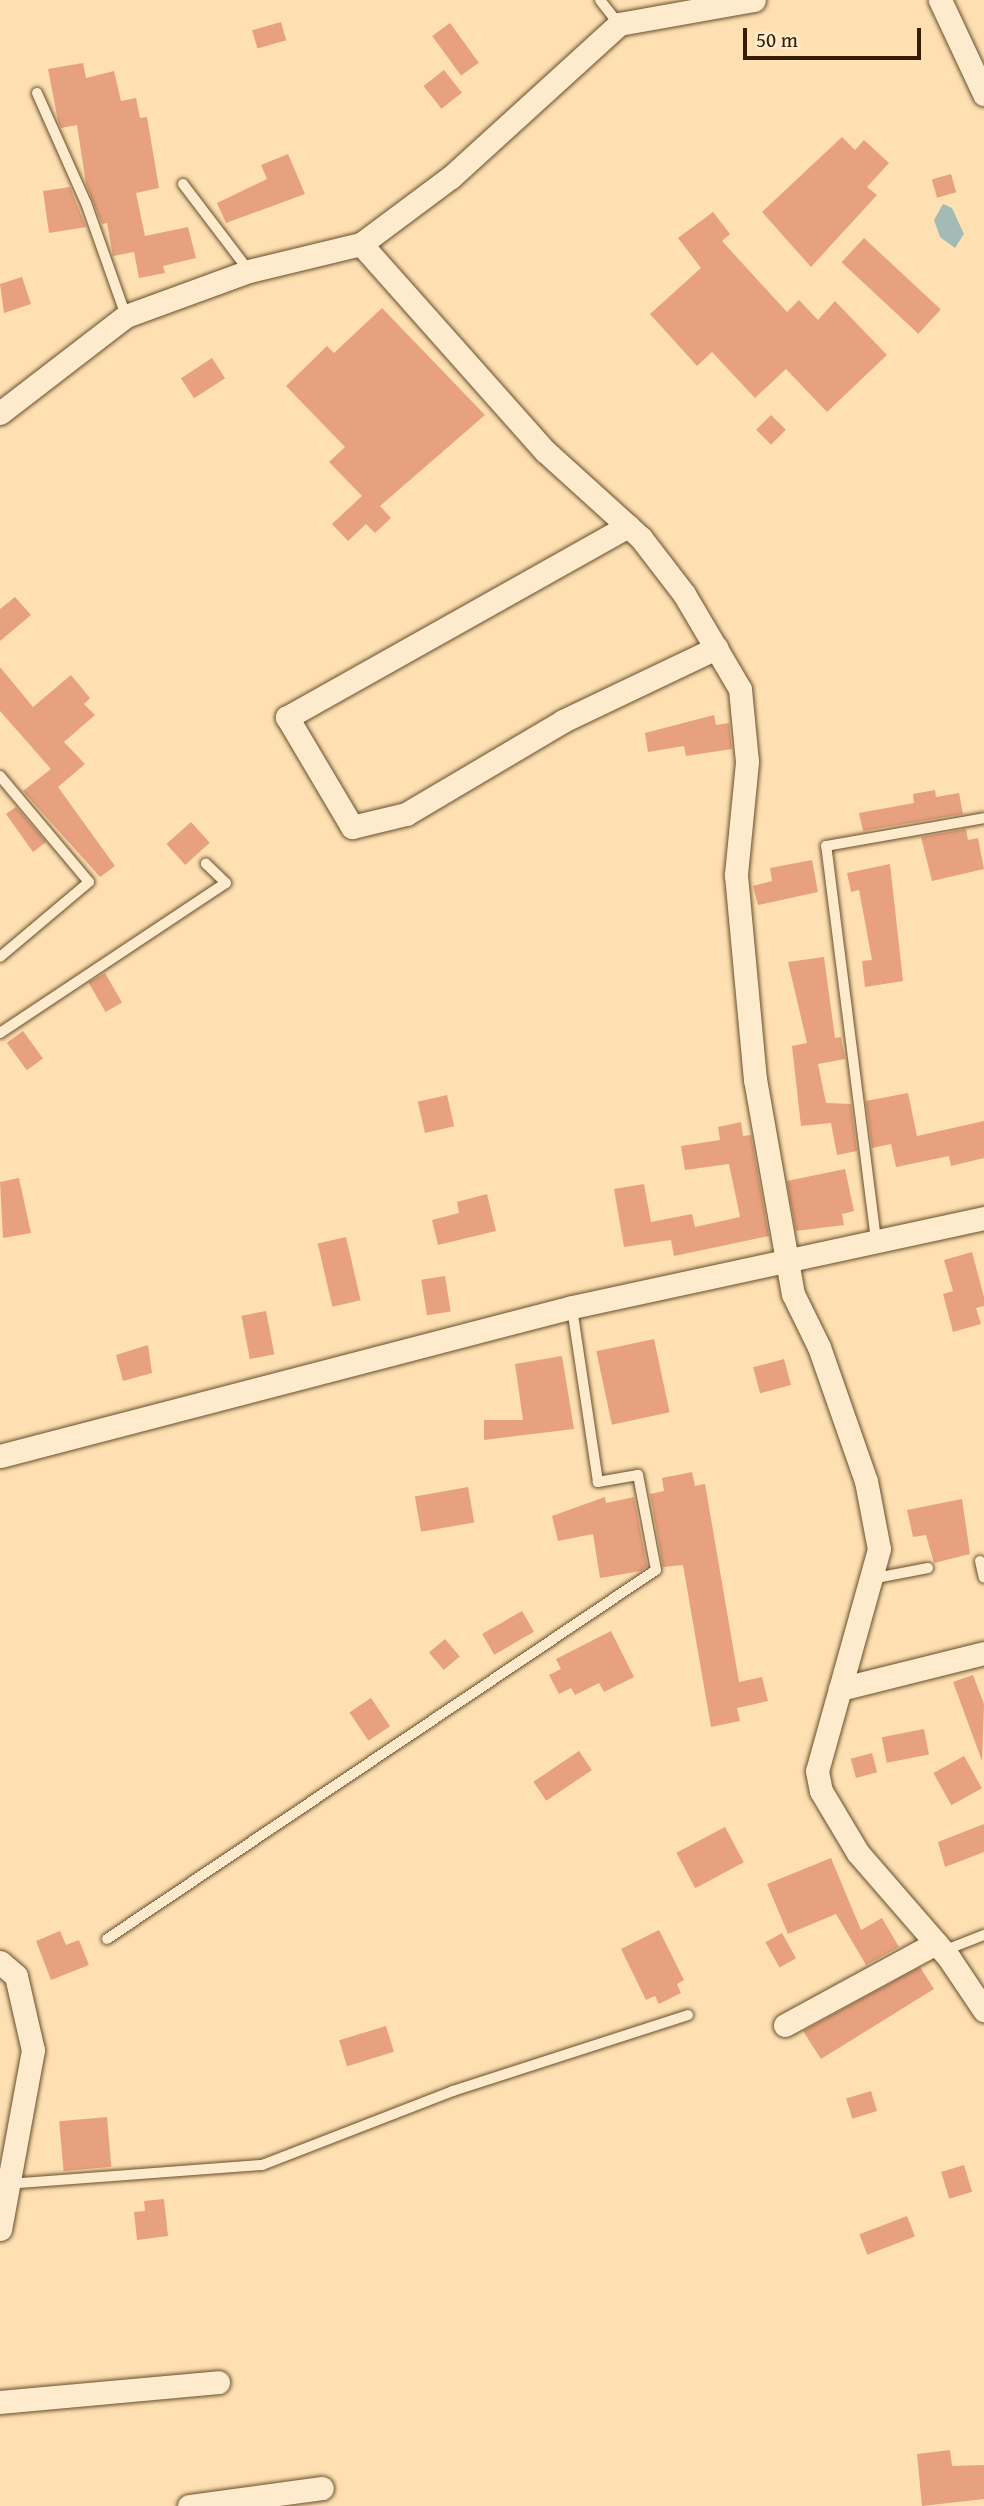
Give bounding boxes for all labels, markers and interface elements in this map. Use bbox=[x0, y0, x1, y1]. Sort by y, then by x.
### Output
scale bar bbox=[746, 14, 925, 58]
text: 50 m bbox=[756, 24, 798, 55]

